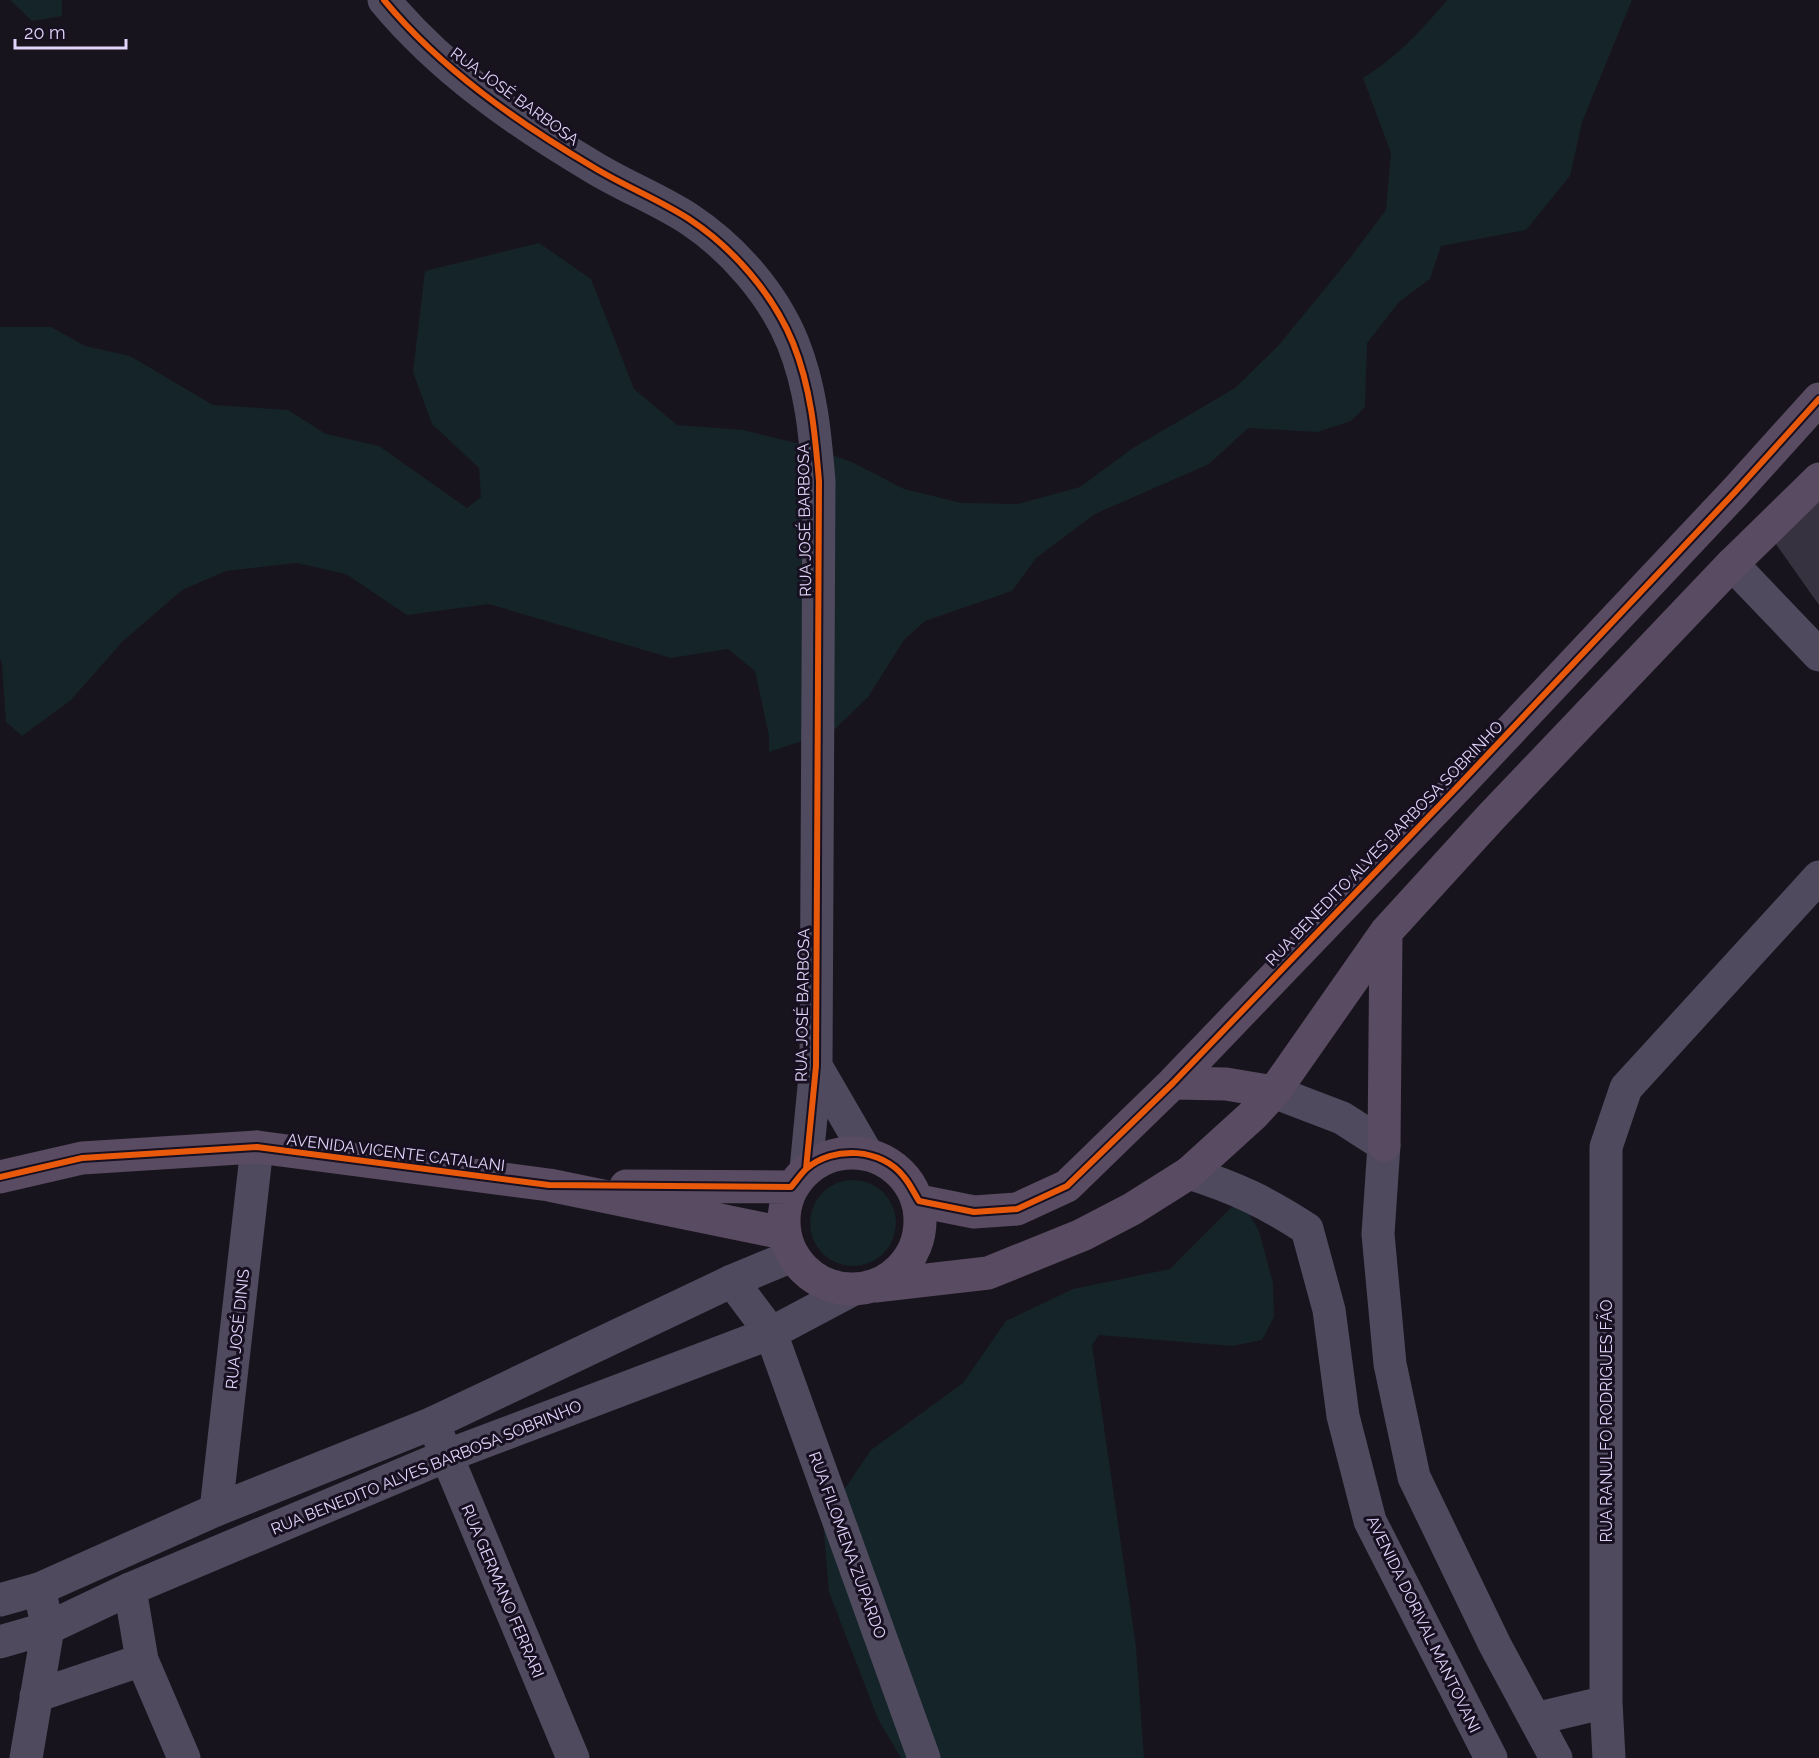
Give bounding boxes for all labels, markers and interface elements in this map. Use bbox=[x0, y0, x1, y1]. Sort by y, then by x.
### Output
scale bar bbox=[15, 12, 126, 50]
text: 20 m bbox=[24, 22, 66, 43]
street label: RUA JOSÉ BARBOSA bbox=[447, 43, 583, 149]
street label: RUA JOSÉ BARBOSA bbox=[793, 443, 815, 597]
street label: RUA BENEDITO ALVES BARBOSA SOBRINHO bbox=[1262, 717, 1507, 970]
street label: RUA JOSÉ BARBOSA bbox=[791, 928, 813, 1082]
street label: AVENIDA VICENTE CATALANI bbox=[286, 1130, 506, 1175]
street label: RUA JOSÉ DINIS bbox=[221, 1268, 253, 1390]
street label: RUA RANULFO RODRIGUES FÃO bbox=[1596, 1300, 1616, 1542]
street label: RUA BENEDITO ALVES BARBOSA SOBRINHO bbox=[268, 1396, 584, 1539]
street label: RUA FILOMENA ZUPARDO bbox=[805, 1449, 890, 1641]
street label: RUA GERMANO FERRARI bbox=[457, 1502, 548, 1681]
street label: AVENIDA DORIVAL MANTOVANI bbox=[1363, 1513, 1484, 1736]

